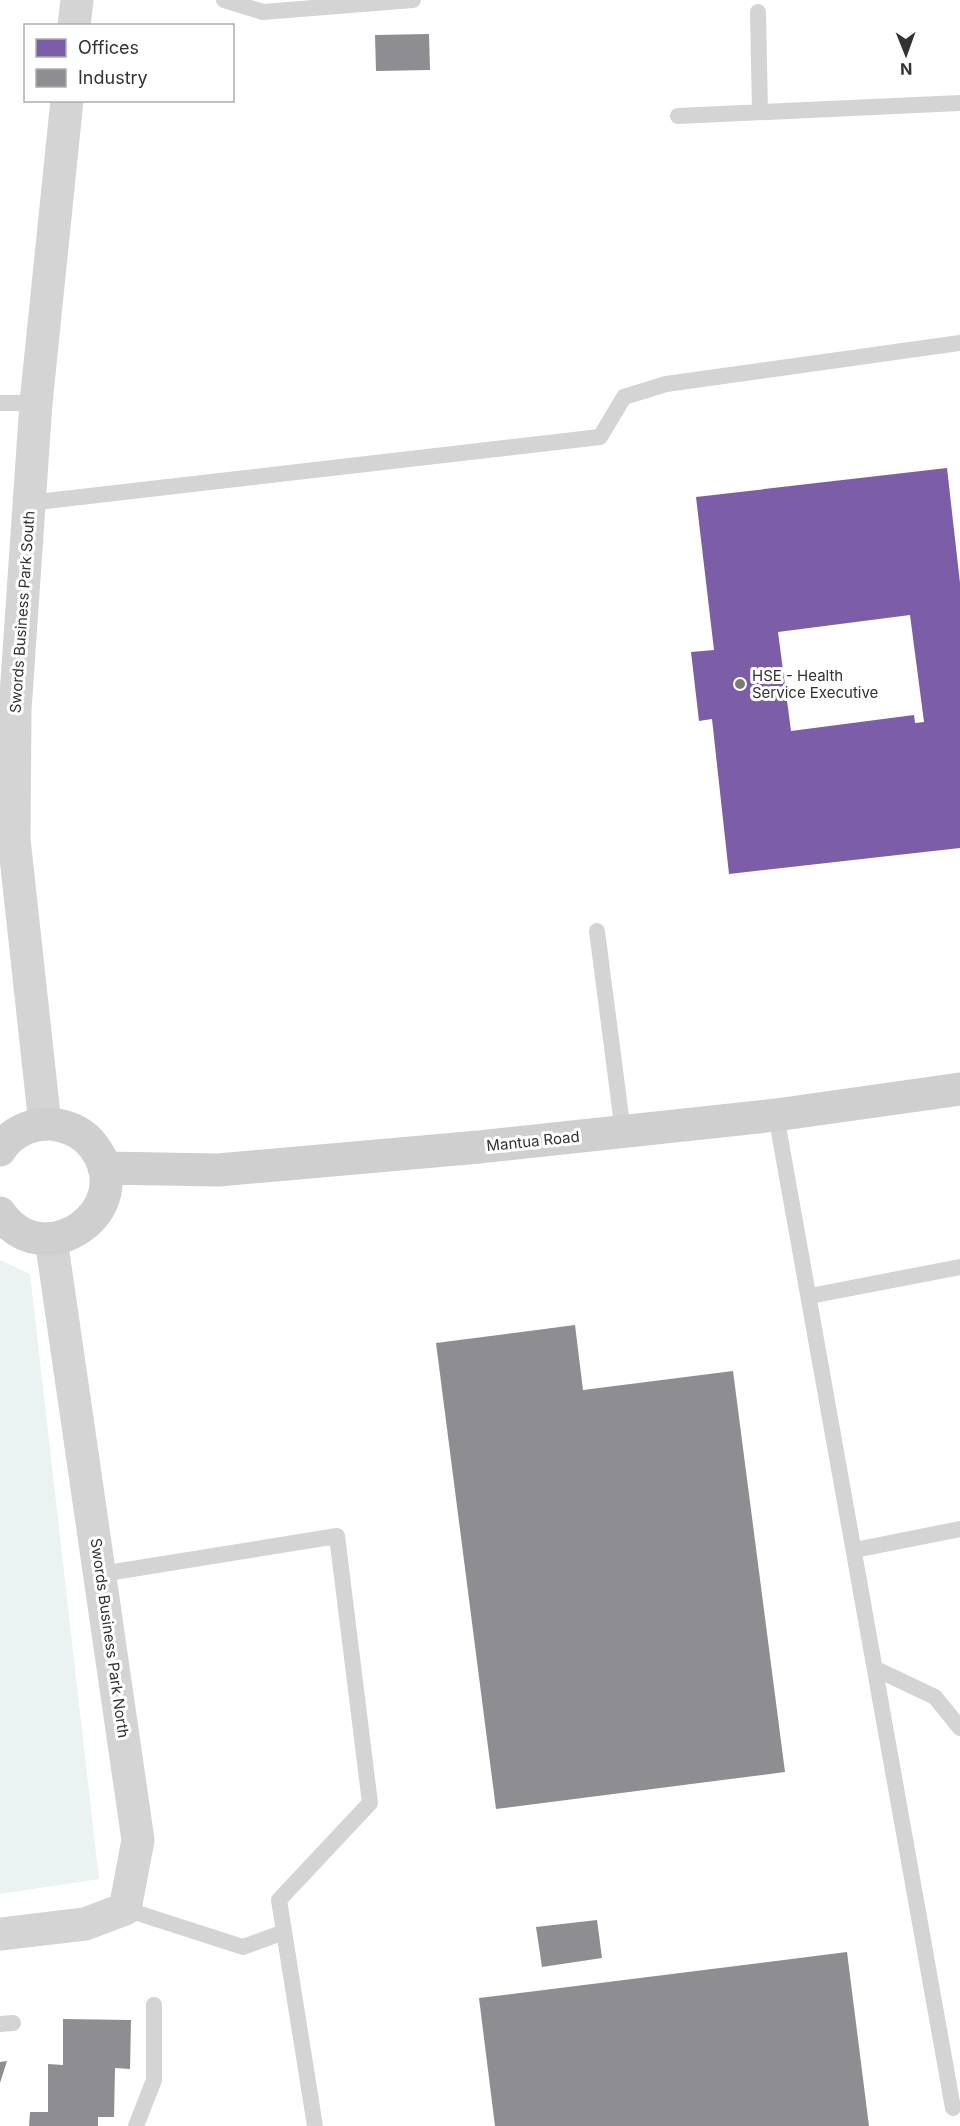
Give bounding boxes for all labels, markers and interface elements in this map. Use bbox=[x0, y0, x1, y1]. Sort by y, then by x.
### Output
legend bbox=[24, 24, 234, 102]
north arrow bbox=[876, 24, 936, 84]
text: Offices bbox=[78, 37, 139, 58]
text: N bbox=[900, 59, 913, 79]
text: Industry bbox=[78, 67, 148, 88]
street label: Swords Business Park South bbox=[5, 510, 39, 714]
place label: HSE - Health Service Executive bbox=[752, 666, 878, 702]
marker: HSE - Health Service Executive bbox=[733, 677, 747, 691]
street label: Mantua Road bbox=[486, 1127, 580, 1155]
street label: Swords Business Park North bbox=[87, 1537, 133, 1739]

